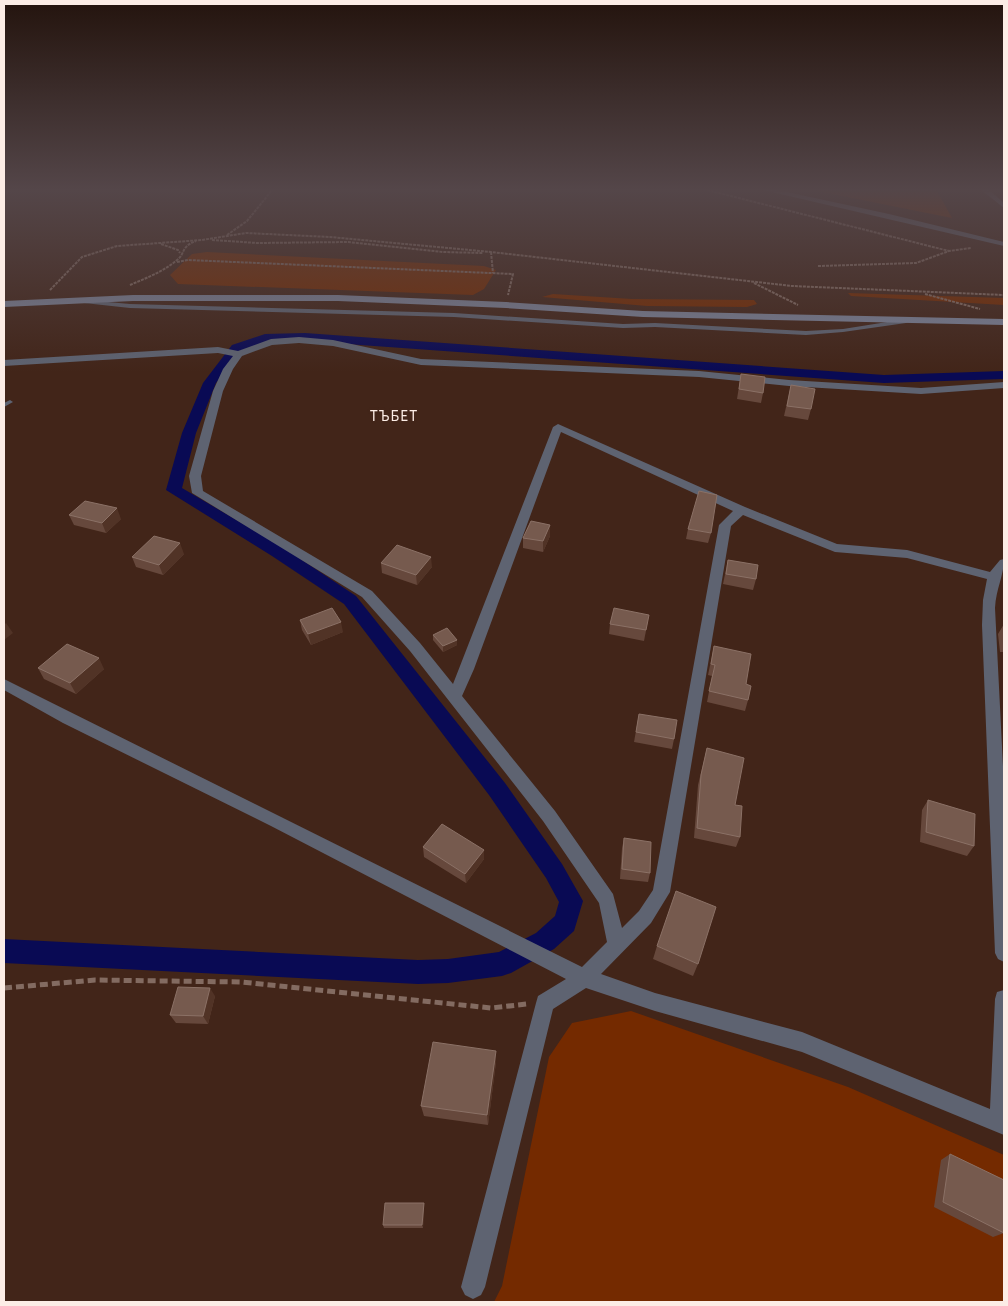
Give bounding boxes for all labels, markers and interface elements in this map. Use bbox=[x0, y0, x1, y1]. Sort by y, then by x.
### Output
district label: ТЪБЕТ bbox=[370, 406, 418, 427]

